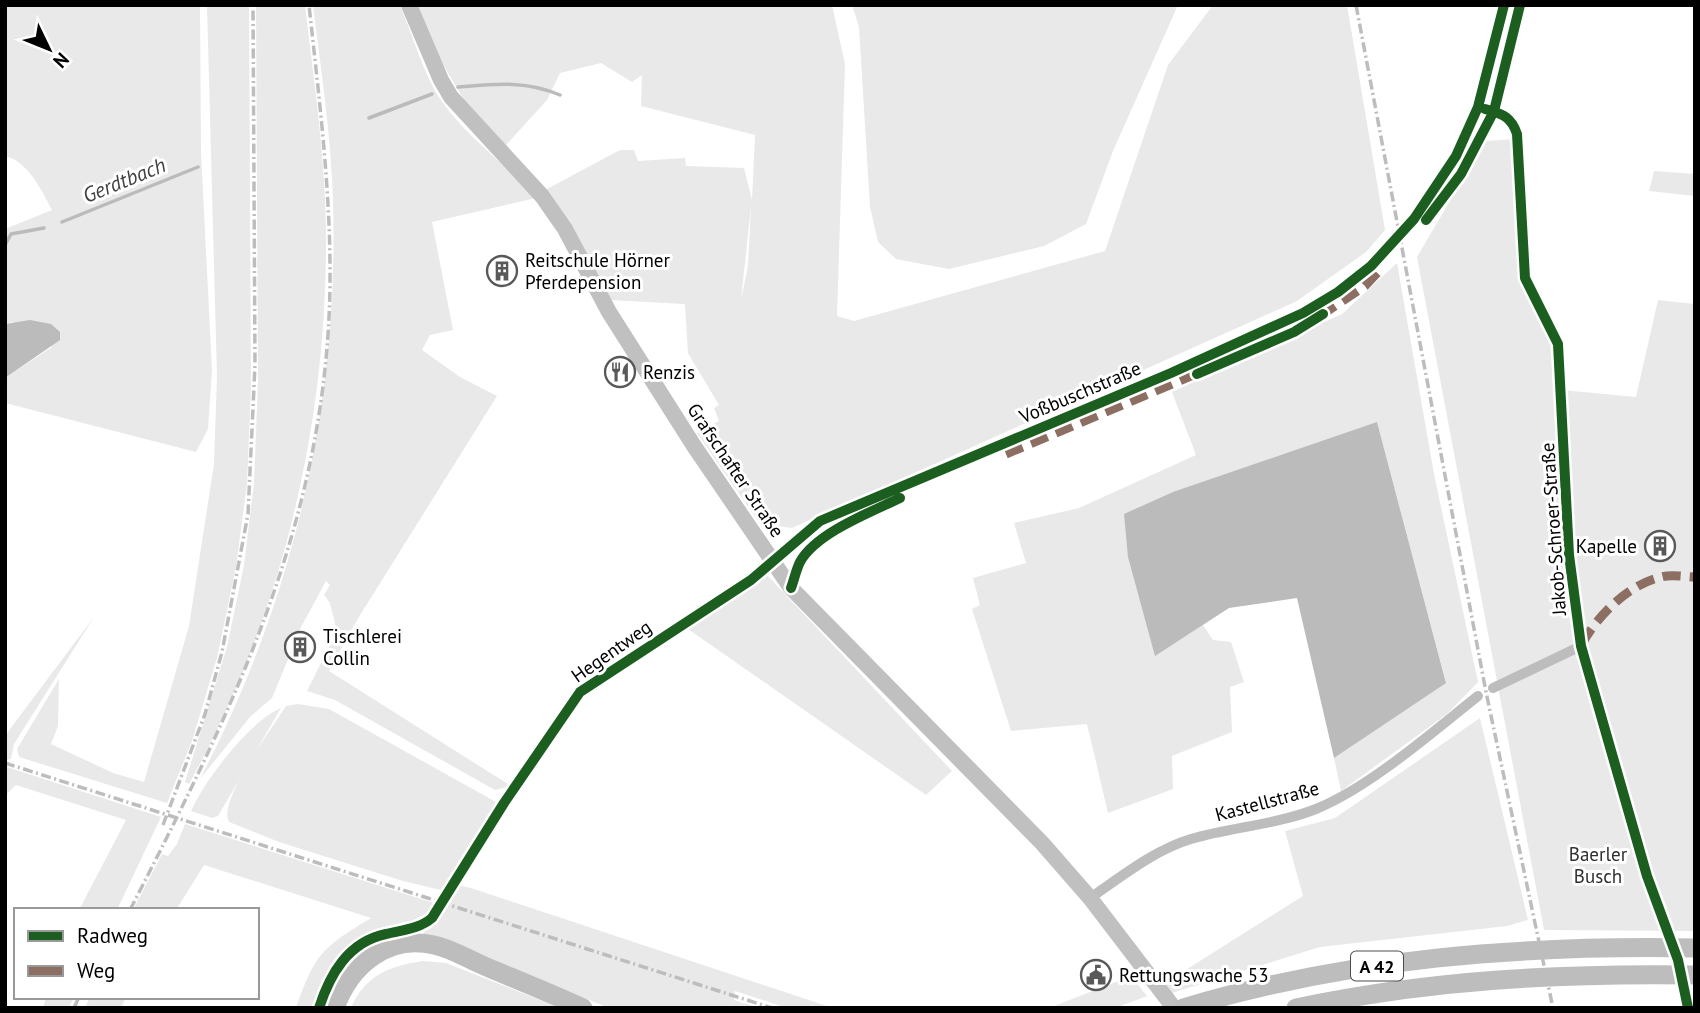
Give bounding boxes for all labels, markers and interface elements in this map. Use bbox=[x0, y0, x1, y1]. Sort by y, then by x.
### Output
north arrow bbox=[14, 14, 84, 84]
text: N bbox=[48, 48, 74, 73]
water label: Gerdtbach bbox=[79, 151, 169, 209]
place label: Reitschule Hörner Pferdepension bbox=[525, 248, 671, 294]
building icon: Reitschule Hörner Pferdepension bbox=[485, 254, 519, 288]
restaurant icon: Renzis bbox=[603, 355, 637, 389]
street label: Voßbuschstraße bbox=[1015, 356, 1144, 429]
place label: Renzis bbox=[643, 360, 695, 384]
street label: Grafschafter Straße bbox=[682, 398, 790, 542]
street label: Jakob-Schroer-Straße bbox=[1535, 442, 1571, 617]
building icon: Kapelle bbox=[1643, 529, 1677, 563]
place label: Kapelle bbox=[1576, 534, 1637, 558]
street label: Hegentweg bbox=[566, 615, 656, 687]
place label: Tischlerei Collin bbox=[323, 624, 402, 670]
building icon: Tischlerei Collin bbox=[283, 630, 317, 664]
street label: Kastellstraße bbox=[1212, 776, 1322, 826]
park label: Baerler Busch bbox=[1569, 842, 1628, 888]
legend bbox=[14, 908, 259, 999]
text: Radweg bbox=[77, 922, 148, 949]
road number: A 42 bbox=[1351, 951, 1403, 981]
text: Weg bbox=[77, 957, 115, 984]
public building icon: Rettungswache 53 bbox=[1079, 958, 1113, 992]
place label: Rettungswache 53 bbox=[1119, 963, 1269, 987]

